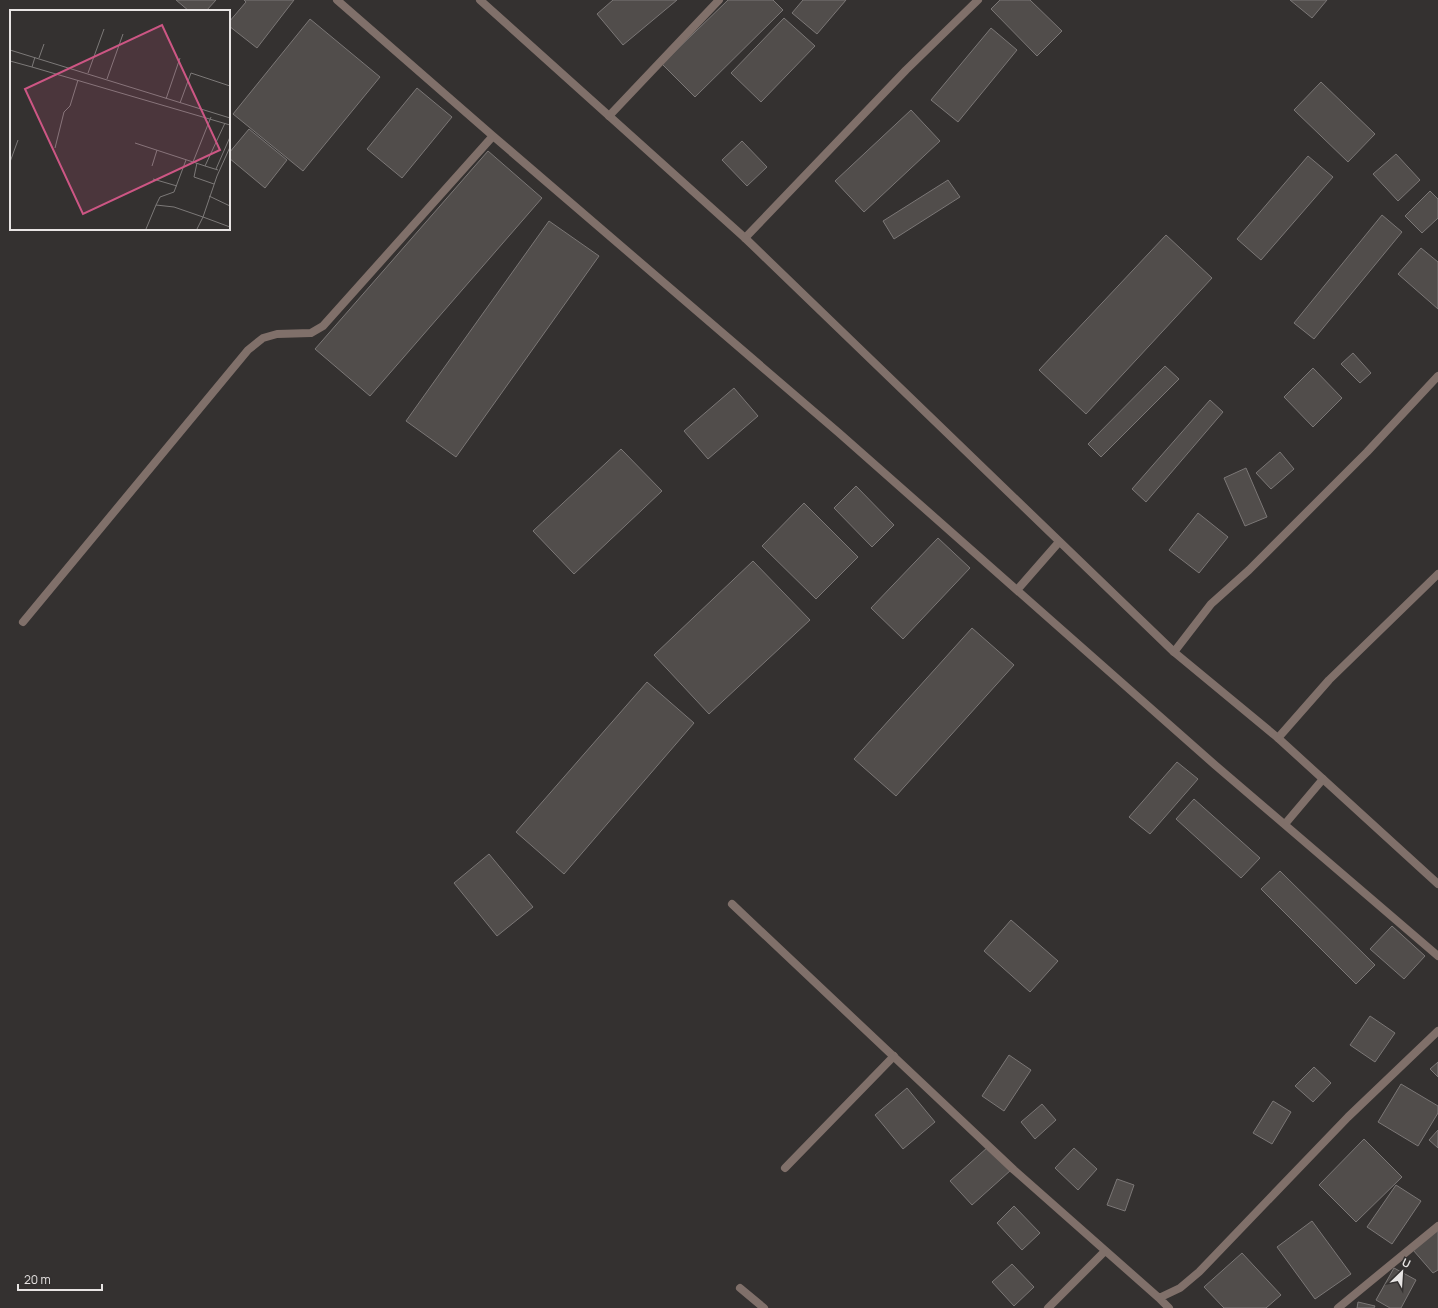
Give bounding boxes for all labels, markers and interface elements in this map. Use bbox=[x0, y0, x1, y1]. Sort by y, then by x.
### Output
inset map bbox=[10, 10, 230, 230]
north arrow bbox=[1382, 1252, 1422, 1292]
text: U bbox=[1400, 1254, 1413, 1271]
scale bar bbox=[18, 1266, 102, 1292]
text: 20 m bbox=[24, 1271, 51, 1288]

